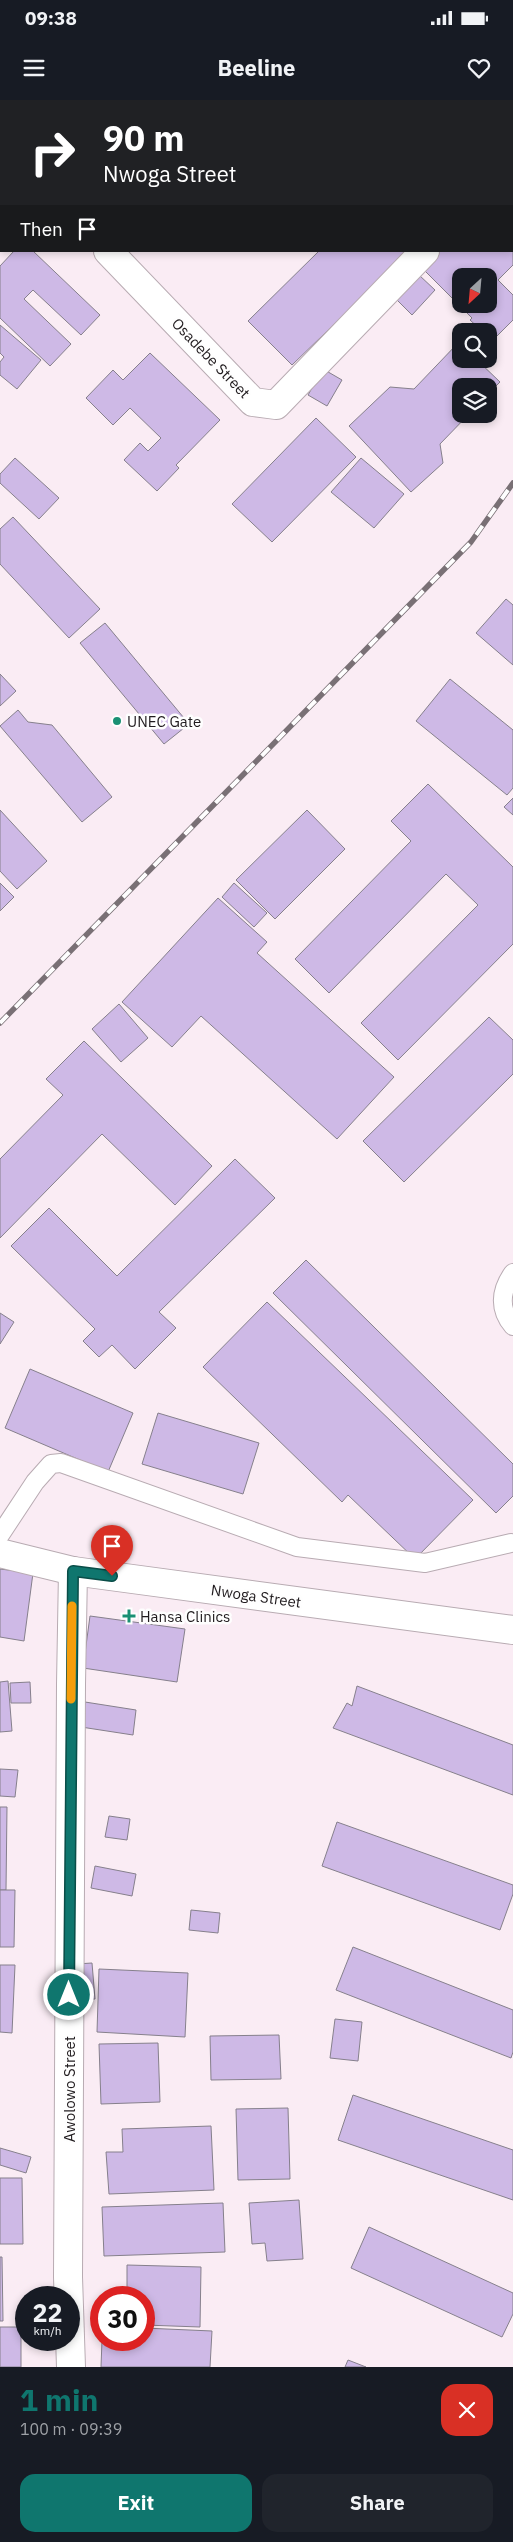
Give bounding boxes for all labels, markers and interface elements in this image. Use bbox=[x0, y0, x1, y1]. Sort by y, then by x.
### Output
text: 09:38 bbox=[25, 6, 77, 30]
text: Beeline bbox=[218, 53, 295, 82]
icon: menu bbox=[20, 54, 48, 82]
icon: heart bbox=[465, 54, 493, 82]
text: 90 m bbox=[103, 115, 185, 161]
icon: right bbox=[20, 120, 85, 185]
text: Nwoga Street bbox=[103, 159, 237, 188]
icon: arrive bbox=[73, 215, 101, 243]
text: Then bbox=[20, 217, 63, 241]
north arrow bbox=[452, 268, 498, 312]
map controls bbox=[452, 268, 497, 423]
street label: Osadebe Street bbox=[168, 314, 254, 402]
button: search bbox=[452, 323, 497, 368]
button: layers bbox=[452, 378, 497, 423]
place label: UNEC Gate bbox=[127, 712, 201, 731]
marker: UNEC Gate bbox=[111, 715, 123, 727]
pin bbox=[91, 1525, 133, 1576]
icon: arrive bbox=[98, 1532, 126, 1560]
street label: Nwoga Street bbox=[210, 1580, 302, 1612]
place label: Hansa Clinics bbox=[140, 1607, 230, 1626]
marker: Hansa Clinics bbox=[122, 1609, 136, 1623]
position arrow bbox=[42, 1968, 94, 2020]
street label: Awolowo Street bbox=[60, 2036, 79, 2142]
speed limit sign: 30 bbox=[90, 2286, 155, 2351]
text: 22 bbox=[32, 2296, 63, 2329]
text: km/h bbox=[33, 2323, 62, 2338]
text: 1 min bbox=[20, 2380, 98, 2419]
button: close bbox=[441, 2384, 493, 2436]
text: 100 m · 09:39 bbox=[20, 2419, 122, 2439]
button: Exit bbox=[20, 2474, 252, 2532]
button: Share bbox=[262, 2474, 493, 2532]

